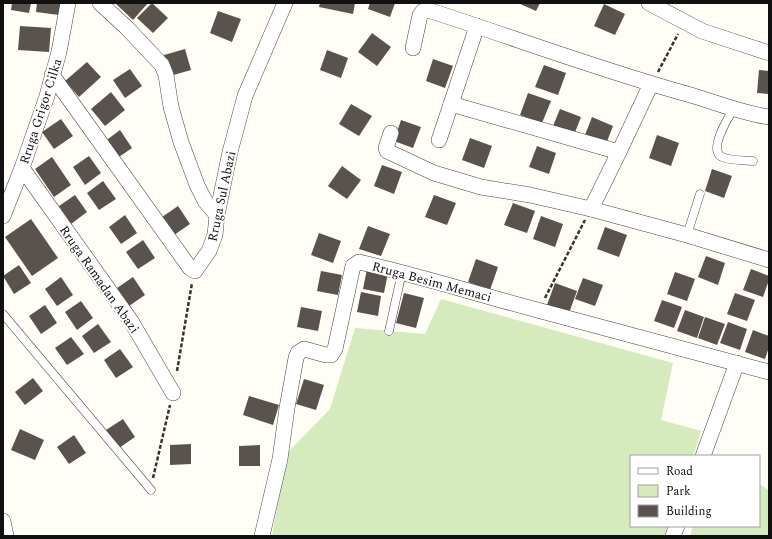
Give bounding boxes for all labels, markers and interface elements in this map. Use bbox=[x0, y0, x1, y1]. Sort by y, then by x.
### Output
street label: Rruga Grigor Cilka bbox=[14, 55, 68, 167]
street label: Rruga Sul Abazi bbox=[203, 149, 241, 243]
street label: Rruga Ramadan Abazi bbox=[54, 221, 144, 338]
street label: Rruga Besim Memaci bbox=[370, 256, 494, 308]
legend bbox=[630, 455, 760, 527]
text: Road bbox=[666, 462, 693, 481]
text: Park bbox=[666, 482, 691, 501]
text: Building bbox=[666, 502, 712, 521]

